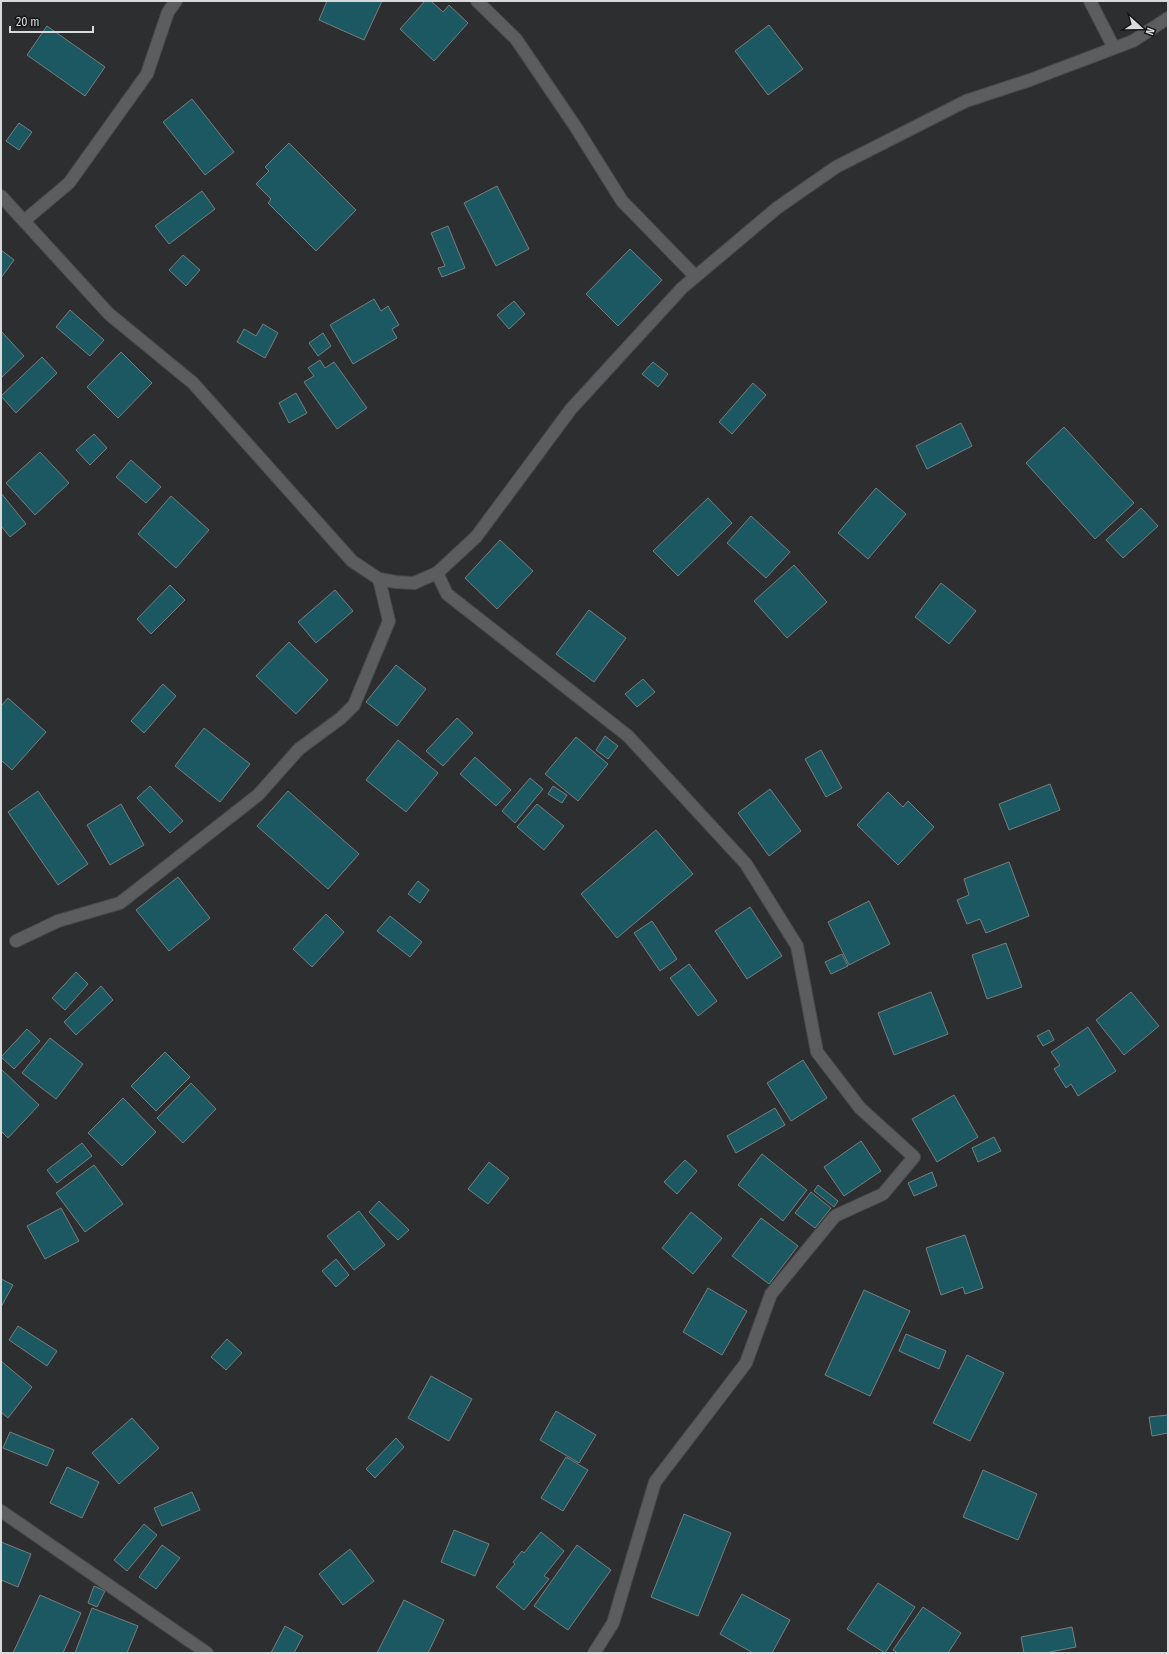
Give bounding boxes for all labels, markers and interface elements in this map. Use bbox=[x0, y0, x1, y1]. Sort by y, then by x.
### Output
scale bar bbox=[10, 8, 93, 34]
north arrow bbox=[1121, 8, 1161, 48]
text: 20 m bbox=[16, 15, 40, 29]
text: N bbox=[1143, 26, 1157, 37]

